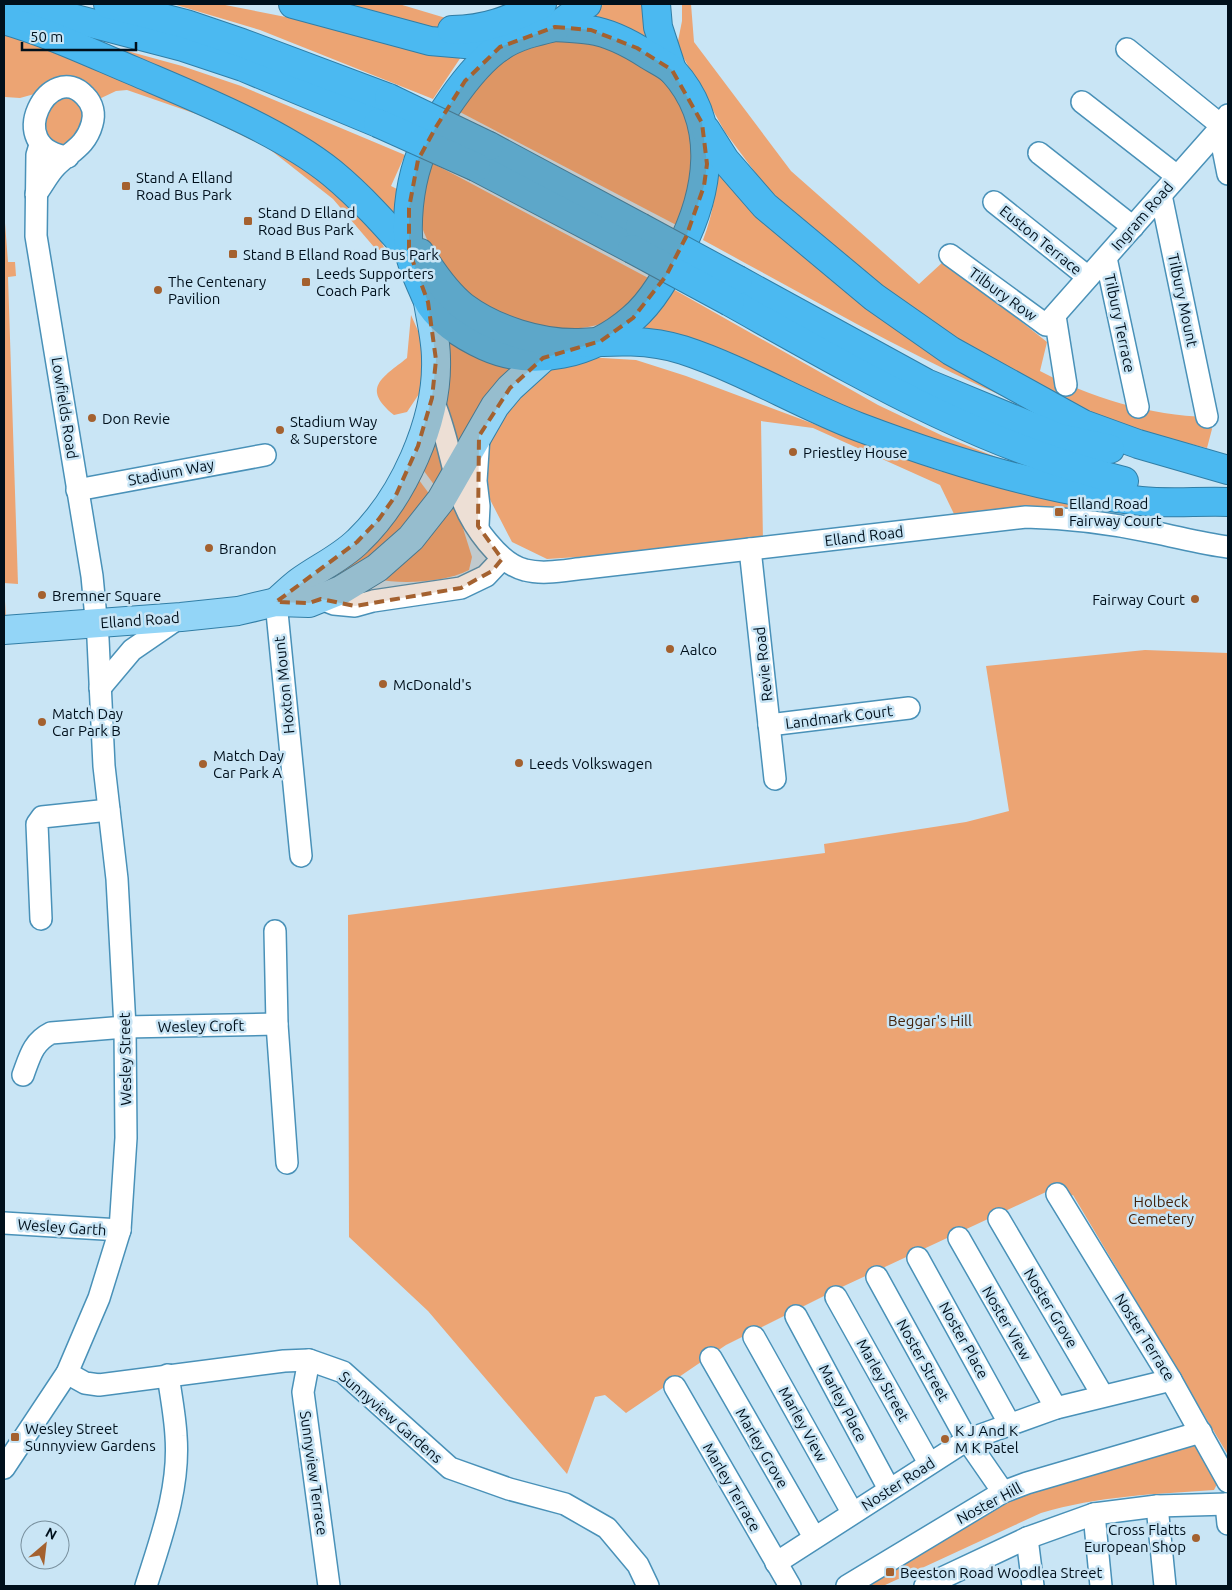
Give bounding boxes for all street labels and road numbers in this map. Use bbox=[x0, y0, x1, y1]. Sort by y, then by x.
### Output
street label: Ingram Road bbox=[1108, 178, 1176, 254]
street label: Euston Terrace bbox=[997, 202, 1085, 278]
street label: Tilbury Mount bbox=[1165, 252, 1201, 348]
street label: Tilbury Row bbox=[966, 264, 1041, 325]
street label: Tilbury Terrace bbox=[1101, 272, 1139, 374]
street label: Lowfields Road bbox=[49, 356, 81, 460]
street label: Stadium Way bbox=[127, 455, 215, 489]
street label: Elland Road bbox=[824, 523, 904, 549]
street label: Elland Road bbox=[100, 609, 180, 631]
street label: Revie Road bbox=[751, 626, 775, 702]
street label: Hoxton Mount bbox=[270, 635, 298, 735]
street label: Landmark Court bbox=[784, 702, 894, 732]
street label: Wesley Street bbox=[116, 1012, 134, 1106]
street label: Wesley Croft bbox=[158, 1017, 245, 1035]
street label: Wesley Garth bbox=[17, 1215, 107, 1239]
street label: Noster Grove bbox=[1021, 1265, 1081, 1351]
street label: Noster View bbox=[979, 1283, 1035, 1363]
street label: Noster Terrace bbox=[1111, 1290, 1179, 1384]
street label: Noster Place bbox=[936, 1299, 992, 1381]
street label: Noster Street bbox=[893, 1316, 953, 1404]
street label: Marley Street bbox=[853, 1336, 913, 1424]
street label: Marley Place bbox=[816, 1361, 870, 1445]
street label: Sunnyview Gardens bbox=[336, 1368, 446, 1466]
street label: Marley View bbox=[775, 1384, 831, 1465]
street label: Marley Grove bbox=[732, 1405, 792, 1491]
street label: Sunnyview Terrace bbox=[297, 1410, 331, 1536]
street label: Marley Terrace bbox=[700, 1440, 764, 1534]
street label: Noster Road bbox=[858, 1454, 938, 1514]
street label: Noster Hill bbox=[954, 1479, 1024, 1527]

